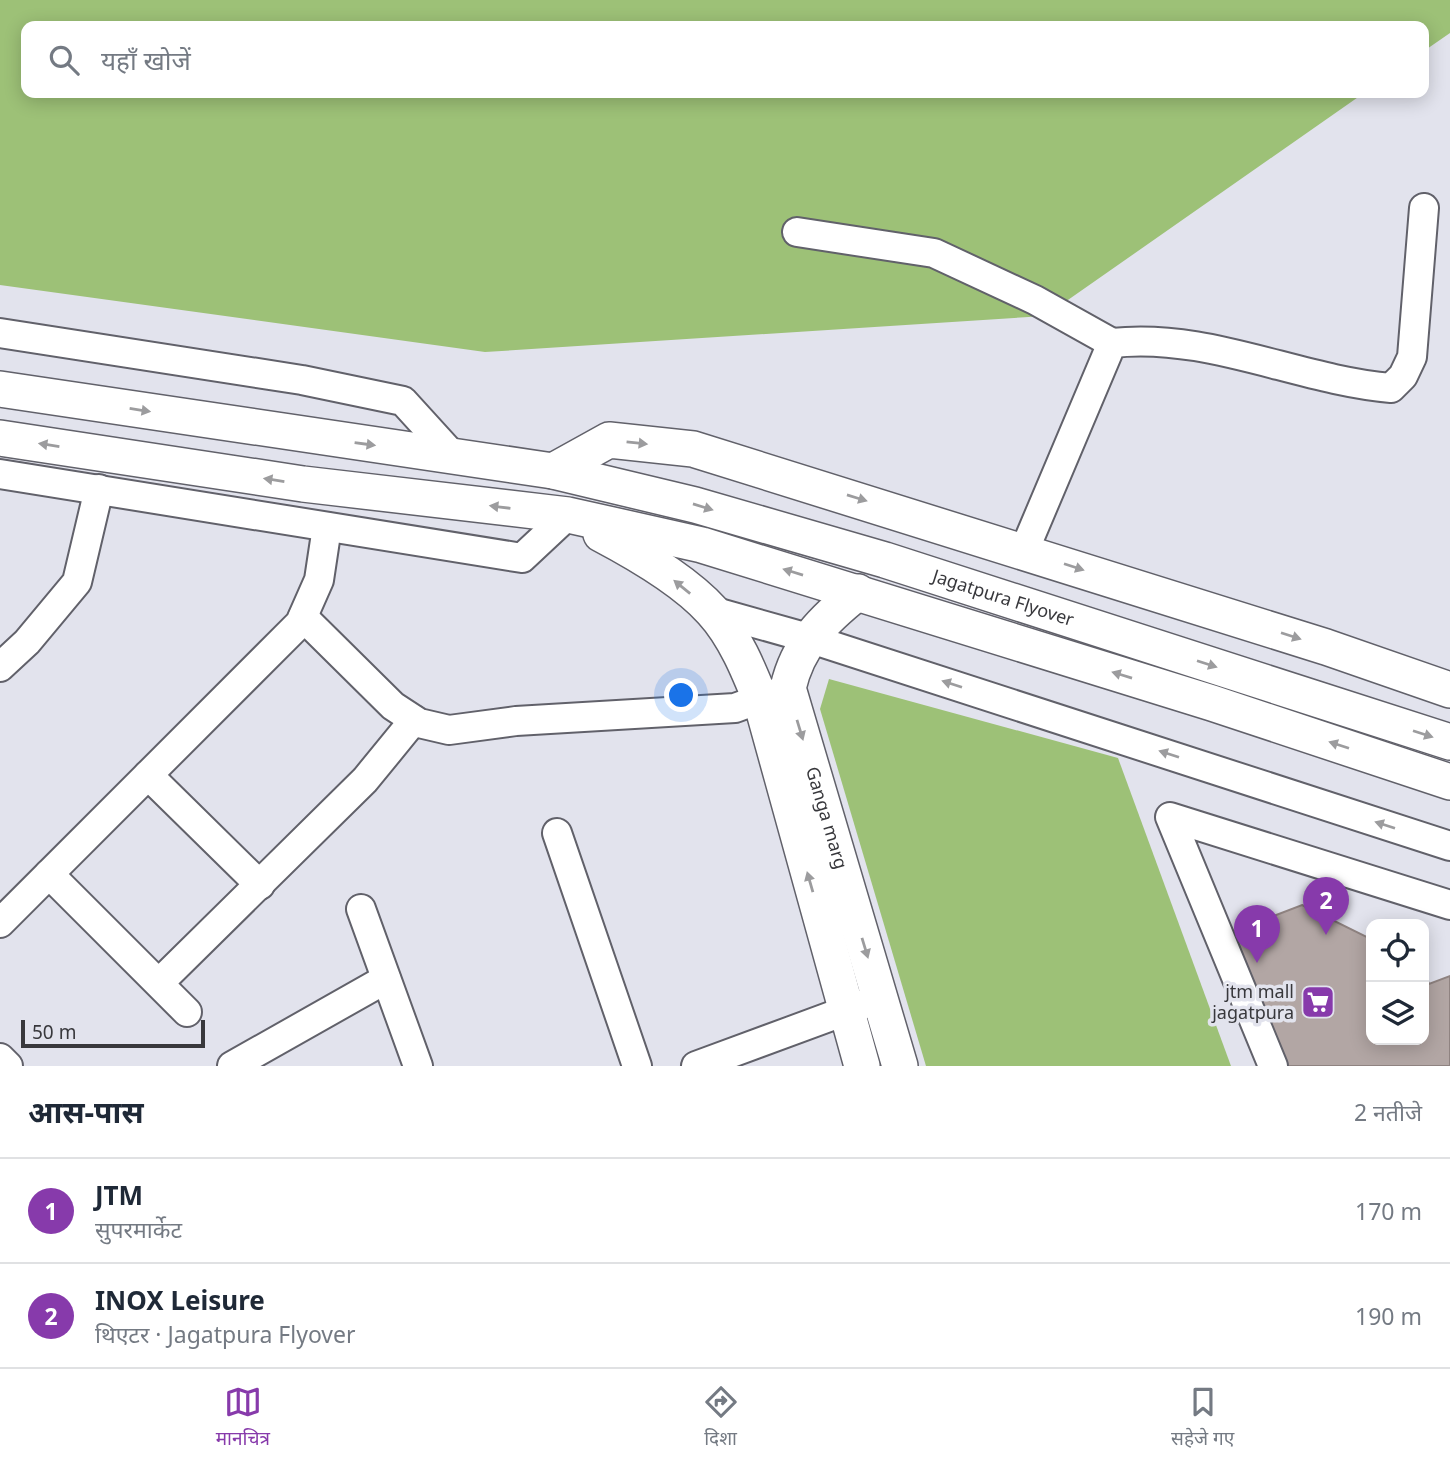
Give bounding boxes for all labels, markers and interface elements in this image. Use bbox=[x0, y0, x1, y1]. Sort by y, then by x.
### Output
search box bbox=[21, 21, 1429, 98]
icon: search bbox=[45, 41, 83, 79]
text: यहाँ खोजें bbox=[101, 42, 191, 78]
one-way arrow bbox=[129, 405, 151, 416]
one-way arrow bbox=[627, 438, 649, 449]
one-way arrow bbox=[38, 439, 60, 450]
one-way arrow bbox=[354, 439, 376, 450]
one-way arrow bbox=[263, 474, 285, 485]
one-way arrow bbox=[847, 494, 868, 504]
one-way arrow bbox=[489, 501, 511, 512]
one-way arrow bbox=[693, 503, 714, 513]
street label: Jagatpura Flyover bbox=[928, 562, 1078, 631]
one-way arrow bbox=[1064, 562, 1085, 573]
one-way arrow bbox=[782, 567, 803, 577]
one-way arrow bbox=[673, 580, 690, 595]
one-way arrow bbox=[1281, 631, 1302, 641]
one-way arrow bbox=[1196, 659, 1217, 670]
one-way arrow bbox=[1112, 669, 1133, 679]
your location bbox=[664, 678, 698, 712]
one-way arrow bbox=[942, 679, 963, 689]
one-way arrow bbox=[796, 719, 806, 740]
one-way arrow bbox=[1413, 729, 1434, 739]
one-way arrow bbox=[1328, 739, 1349, 750]
one-way arrow bbox=[1158, 749, 1179, 759]
street label: Ganga marg bbox=[801, 764, 854, 872]
one-way arrow bbox=[1374, 819, 1395, 829]
one-way arrow bbox=[805, 872, 815, 893]
pin: 2 bbox=[1303, 877, 1349, 935]
pin: 1 bbox=[1234, 905, 1280, 963]
map controls bbox=[1366, 919, 1429, 1045]
button: locate bbox=[1366, 919, 1429, 982]
one-way arrow bbox=[861, 937, 871, 958]
place label: jtm mall jagatpura bbox=[1211, 979, 1294, 1024]
button: layers bbox=[1366, 982, 1429, 1045]
supermarket icon: jtm mall jagatpura bbox=[1299, 983, 1337, 1021]
scale bar bbox=[21, 1017, 205, 1049]
text: 50 m bbox=[32, 1019, 76, 1045]
text: आस-पास bbox=[28, 1091, 144, 1132]
text: 2 नतीजे bbox=[1354, 1096, 1422, 1128]
text: JTM bbox=[95, 1177, 143, 1213]
text: 1 bbox=[44, 1195, 58, 1227]
text: 170 m bbox=[1355, 1195, 1422, 1227]
text: सुपरमार्केट bbox=[95, 1213, 182, 1245]
text: INOX Leisure bbox=[95, 1282, 265, 1318]
text: 2 bbox=[44, 1300, 58, 1332]
text: 190 m bbox=[1355, 1300, 1422, 1332]
text: थिएटर · Jagatpura Flyover bbox=[95, 1318, 356, 1350]
tab: मानचित्र bbox=[216, 1383, 270, 1451]
tab: दिशा bbox=[702, 1383, 740, 1451]
tab: सहेजे गए bbox=[1171, 1383, 1234, 1451]

